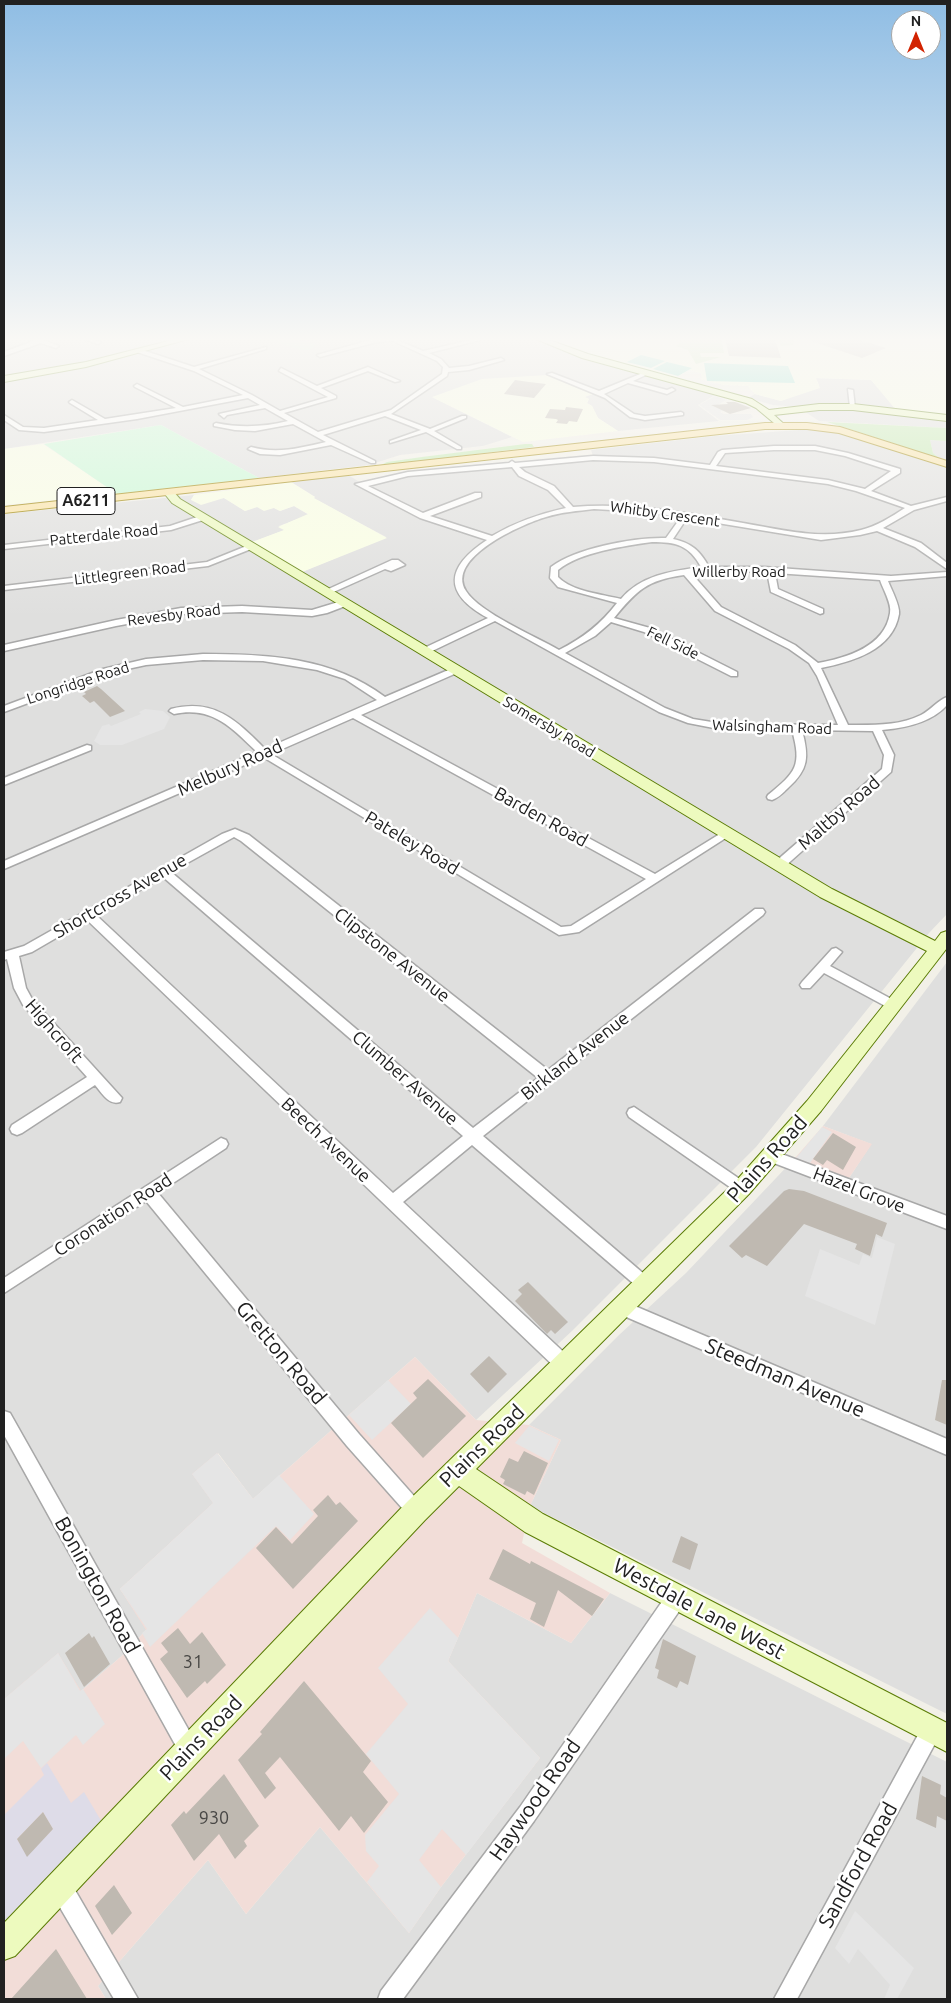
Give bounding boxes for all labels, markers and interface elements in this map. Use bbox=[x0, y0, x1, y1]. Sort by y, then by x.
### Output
north arrow bbox=[891, 10, 941, 60]
text: N bbox=[911, 13, 921, 29]
road number: A6211 bbox=[57, 488, 115, 514]
street label: Whitby Crescent bbox=[609, 497, 721, 531]
street label: Patterdale Road bbox=[49, 520, 159, 550]
street label: Littlegreen Road bbox=[73, 557, 187, 589]
street label: Willerby Road bbox=[692, 563, 786, 581]
street label: Revesby Road bbox=[126, 600, 222, 630]
street label: Fell Side bbox=[644, 623, 702, 663]
street label: Longridge Road bbox=[25, 658, 131, 708]
street label: Somersby Road bbox=[500, 692, 598, 762]
street label: Walsingham Road bbox=[712, 716, 832, 738]
street label: Melbury Road bbox=[174, 735, 286, 801]
street label: Maltby Road bbox=[794, 772, 884, 854]
street label: Barden Road bbox=[490, 782, 592, 852]
street label: Pateley Road bbox=[361, 807, 463, 879]
street label: Shortcross Avenue bbox=[50, 849, 190, 943]
street label: Clipstone Avenue bbox=[330, 903, 454, 1007]
street label: Highcroft bbox=[21, 995, 87, 1067]
street label: Birkland Avenue bbox=[517, 1007, 633, 1105]
street label: Clumber Avenue bbox=[347, 1026, 463, 1130]
street label: Beech Avenue bbox=[277, 1093, 375, 1187]
street label: Plains Road bbox=[721, 1110, 813, 1208]
street label: Hazel Grove bbox=[810, 1163, 908, 1217]
street label: Coronation Road bbox=[50, 1169, 176, 1261]
street label: Gretton Road bbox=[230, 1296, 332, 1410]
street label: Steedman Avenue bbox=[701, 1333, 869, 1423]
street label: Plains Road bbox=[434, 1399, 530, 1493]
street label: Bonington Road bbox=[49, 1512, 145, 1658]
street label: Westdale Lane West bbox=[609, 1553, 789, 1665]
house number: 31 bbox=[183, 1651, 203, 1673]
street label: Plains Road bbox=[154, 1690, 248, 1786]
street label: Haywood Road bbox=[484, 1735, 586, 1865]
street label: Sandford Road bbox=[813, 1798, 903, 1932]
house number: 930 bbox=[199, 1807, 229, 1829]

